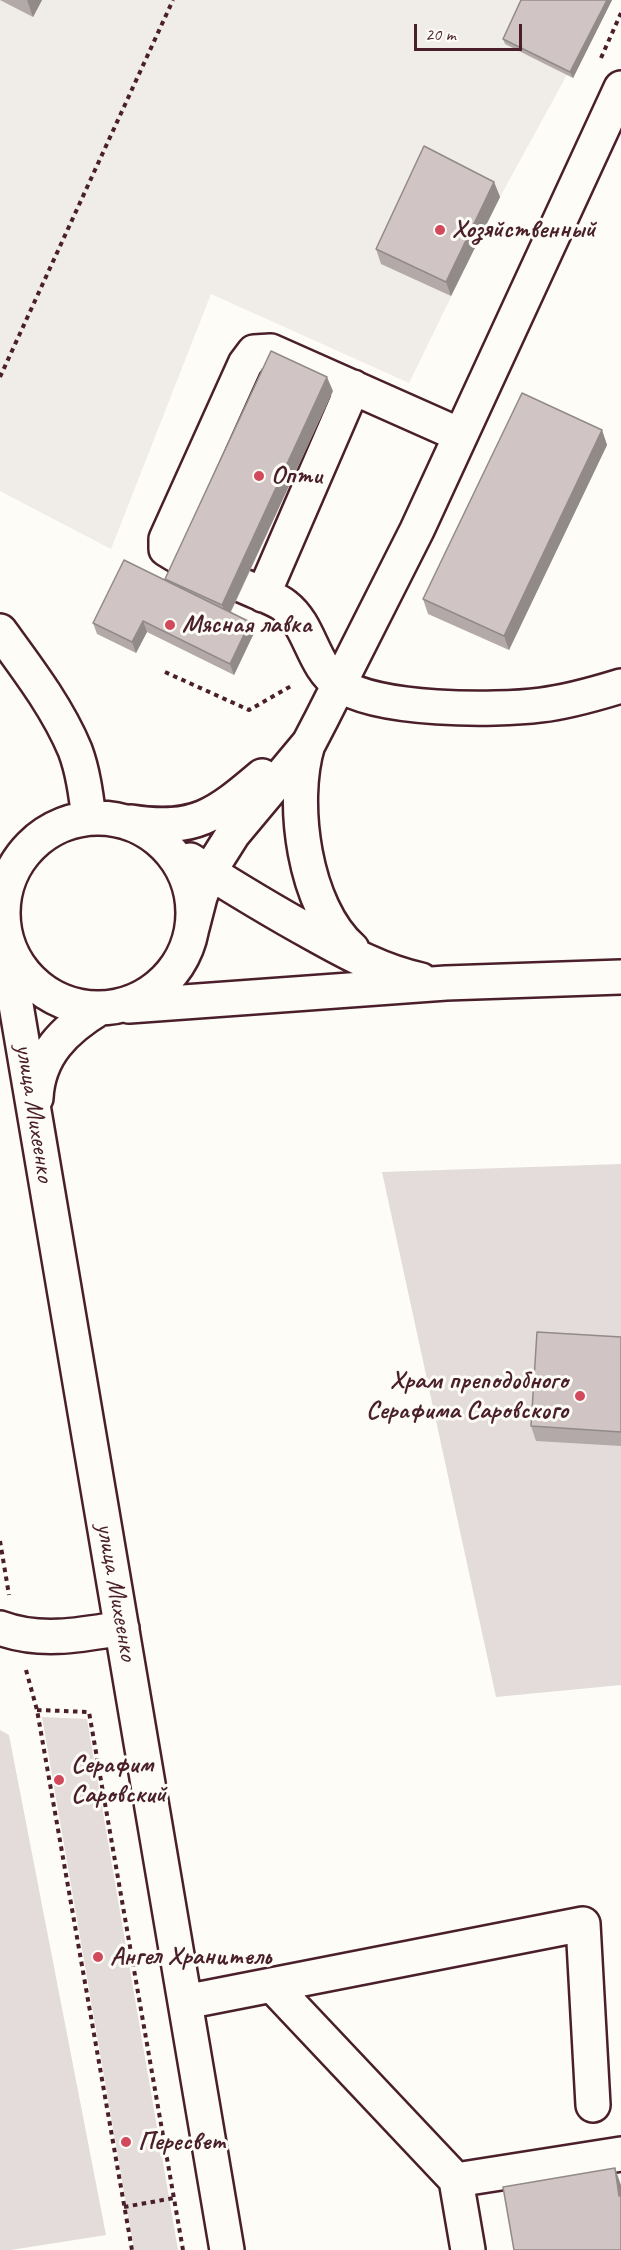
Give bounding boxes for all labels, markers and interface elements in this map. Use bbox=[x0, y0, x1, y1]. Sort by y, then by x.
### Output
scale bar bbox=[417, 12, 525, 50]
text: 20 m bbox=[425, 23, 456, 45]
place label: Хозяйственный bbox=[452, 214, 595, 246]
marker: Хозяйственный bbox=[433, 223, 447, 237]
place label: Опти bbox=[271, 460, 322, 492]
marker: Опти bbox=[252, 469, 266, 483]
place label: Мясная лавка bbox=[182, 609, 312, 641]
marker: Мясная лавка bbox=[163, 618, 177, 632]
street label: улица Михеенко bbox=[8, 1042, 60, 1184]
place label: Храм преподобного Серафима Саровского bbox=[366, 1365, 568, 1426]
marker: Храм преподобного Серафима Саровского bbox=[573, 1389, 587, 1403]
street label: улица Михеенко bbox=[89, 1521, 143, 1663]
place label: Серафим Саровский bbox=[71, 1749, 166, 1810]
marker: Серафим Саровский bbox=[52, 1773, 66, 1787]
place label: Ангел Хранитель bbox=[110, 1941, 271, 1973]
marker: Ангел Хранитель bbox=[91, 1950, 105, 1964]
place label: Пересвет bbox=[138, 2126, 225, 2158]
marker: Пересвет bbox=[119, 2135, 133, 2149]

